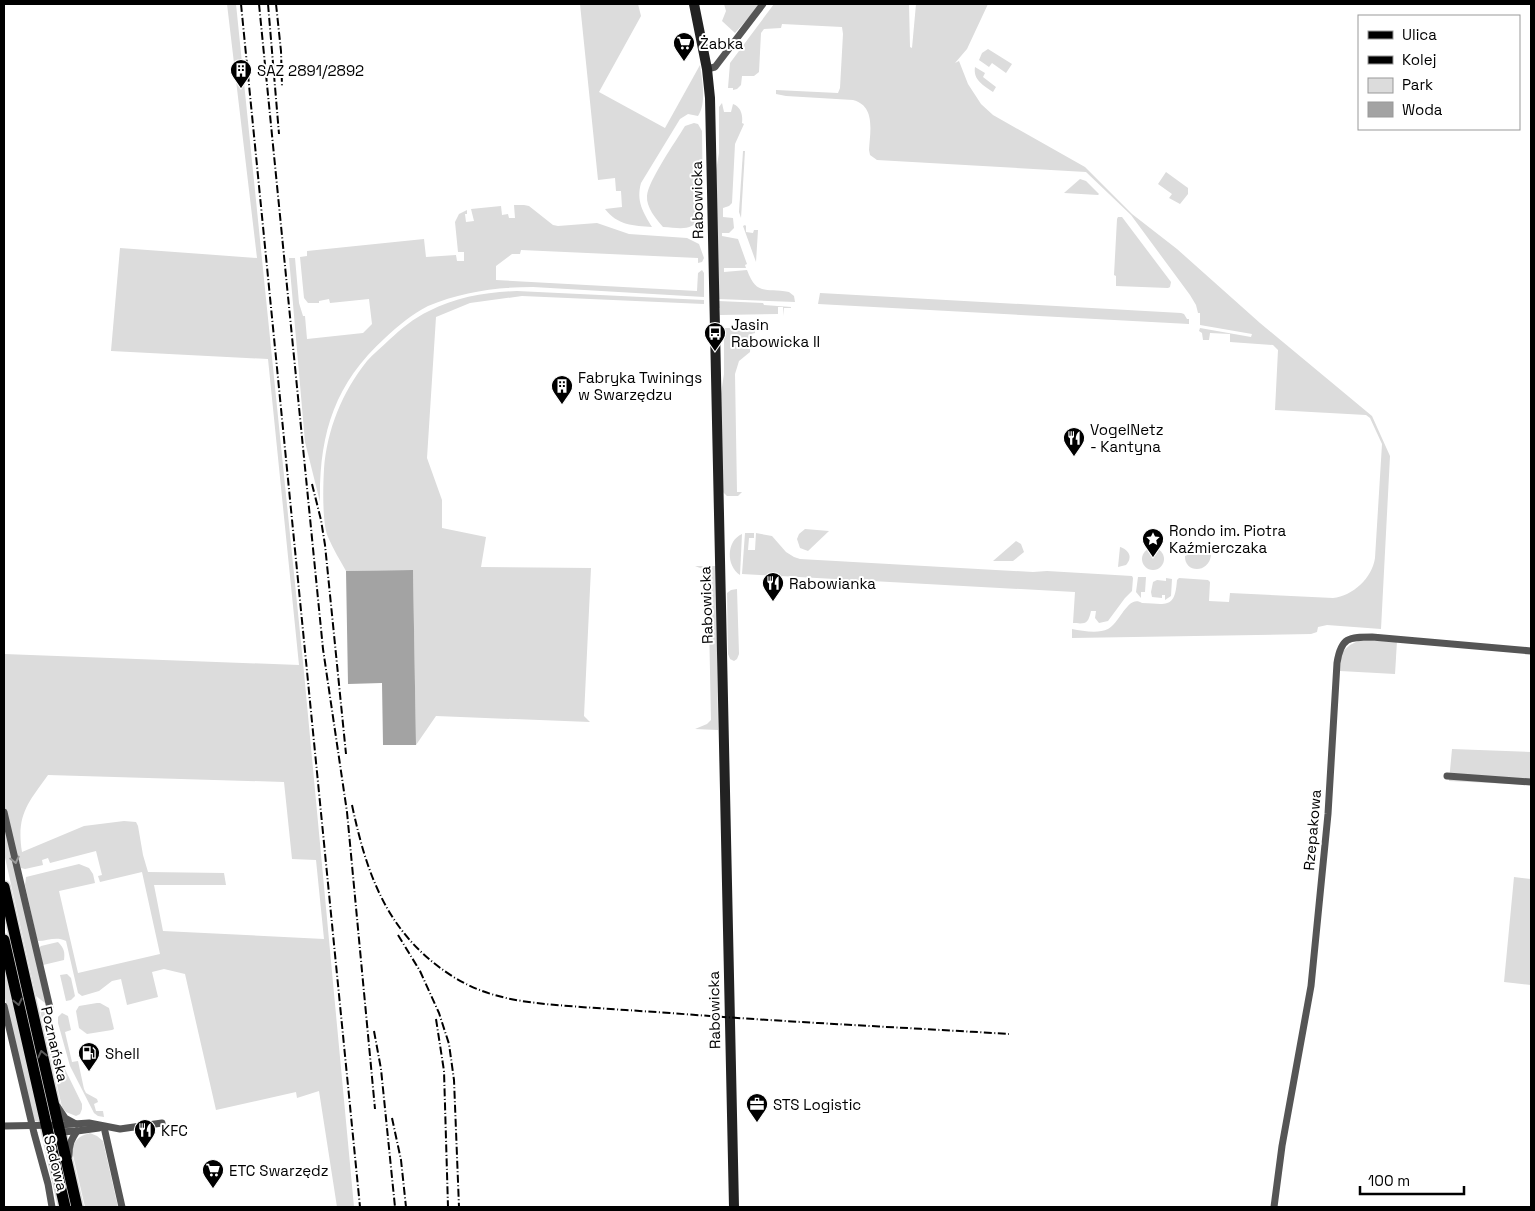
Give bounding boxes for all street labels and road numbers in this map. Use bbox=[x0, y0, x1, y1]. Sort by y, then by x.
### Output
street label: Rabowicka bbox=[687, 160, 707, 239]
street label: Rabowicka bbox=[695, 565, 717, 644]
street label: Rzepakowa bbox=[1299, 788, 1325, 871]
street label: Rabowicka bbox=[704, 970, 724, 1049]
street label: Poznańska bbox=[37, 1004, 73, 1084]
street label: Sadowa bbox=[40, 1133, 72, 1193]

